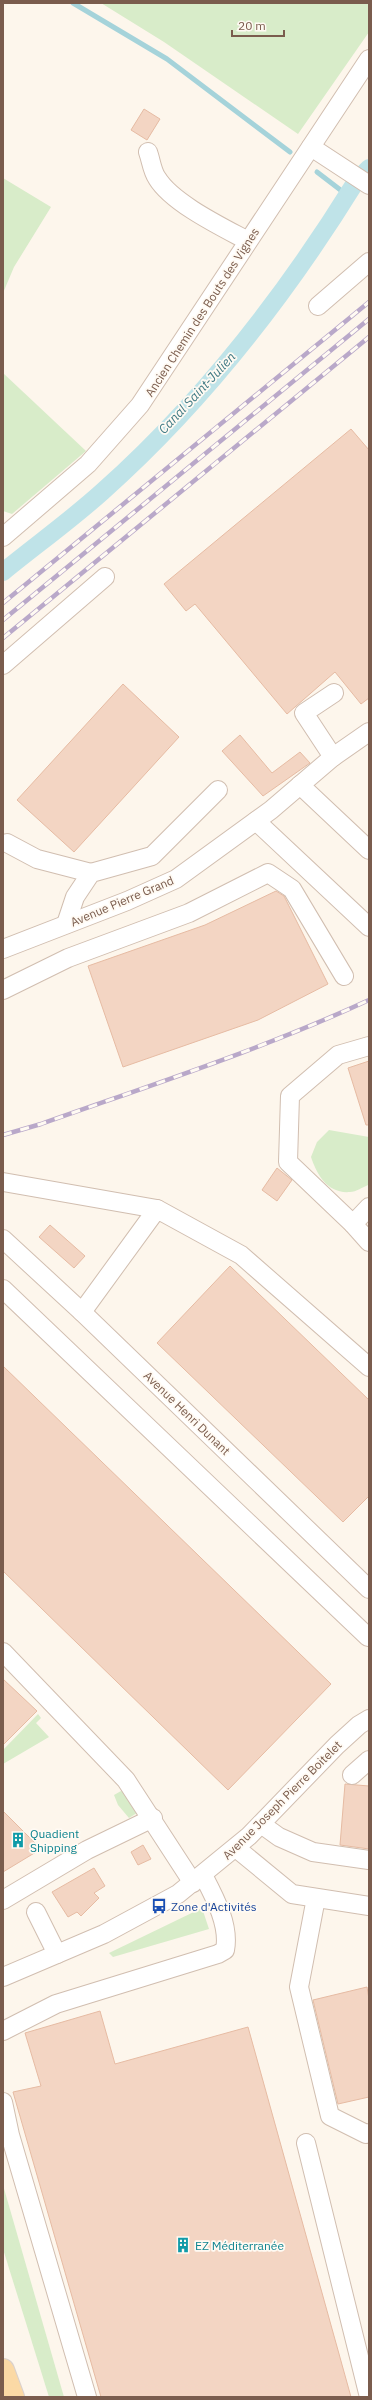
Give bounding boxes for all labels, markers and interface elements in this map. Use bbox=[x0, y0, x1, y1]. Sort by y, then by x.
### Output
scale bar bbox=[232, 12, 284, 38]
text: 20 m bbox=[238, 18, 266, 33]
street label: Ancien Chemin des Bouts des Vignes bbox=[142, 225, 262, 399]
water label: Canal Saint-Julien bbox=[155, 349, 239, 437]
street label: Avenue Pierre Grand bbox=[68, 872, 176, 930]
street label: Avenue Henri Dunant bbox=[141, 1368, 233, 1458]
street label: Avenue Joseph Pierre Boitelet bbox=[219, 1737, 345, 1863]
place label: Quadient Shipping bbox=[30, 1826, 79, 1855]
building icon: Quadient Shipping bbox=[9, 1831, 27, 1849]
bus stop icon: Zone d'Activités bbox=[150, 1897, 168, 1915]
place label: Zone d'Activités bbox=[171, 1899, 257, 1914]
building icon: EZ Méditerranée bbox=[174, 2236, 192, 2254]
place label: EZ Méditerranée bbox=[195, 2238, 284, 2253]

